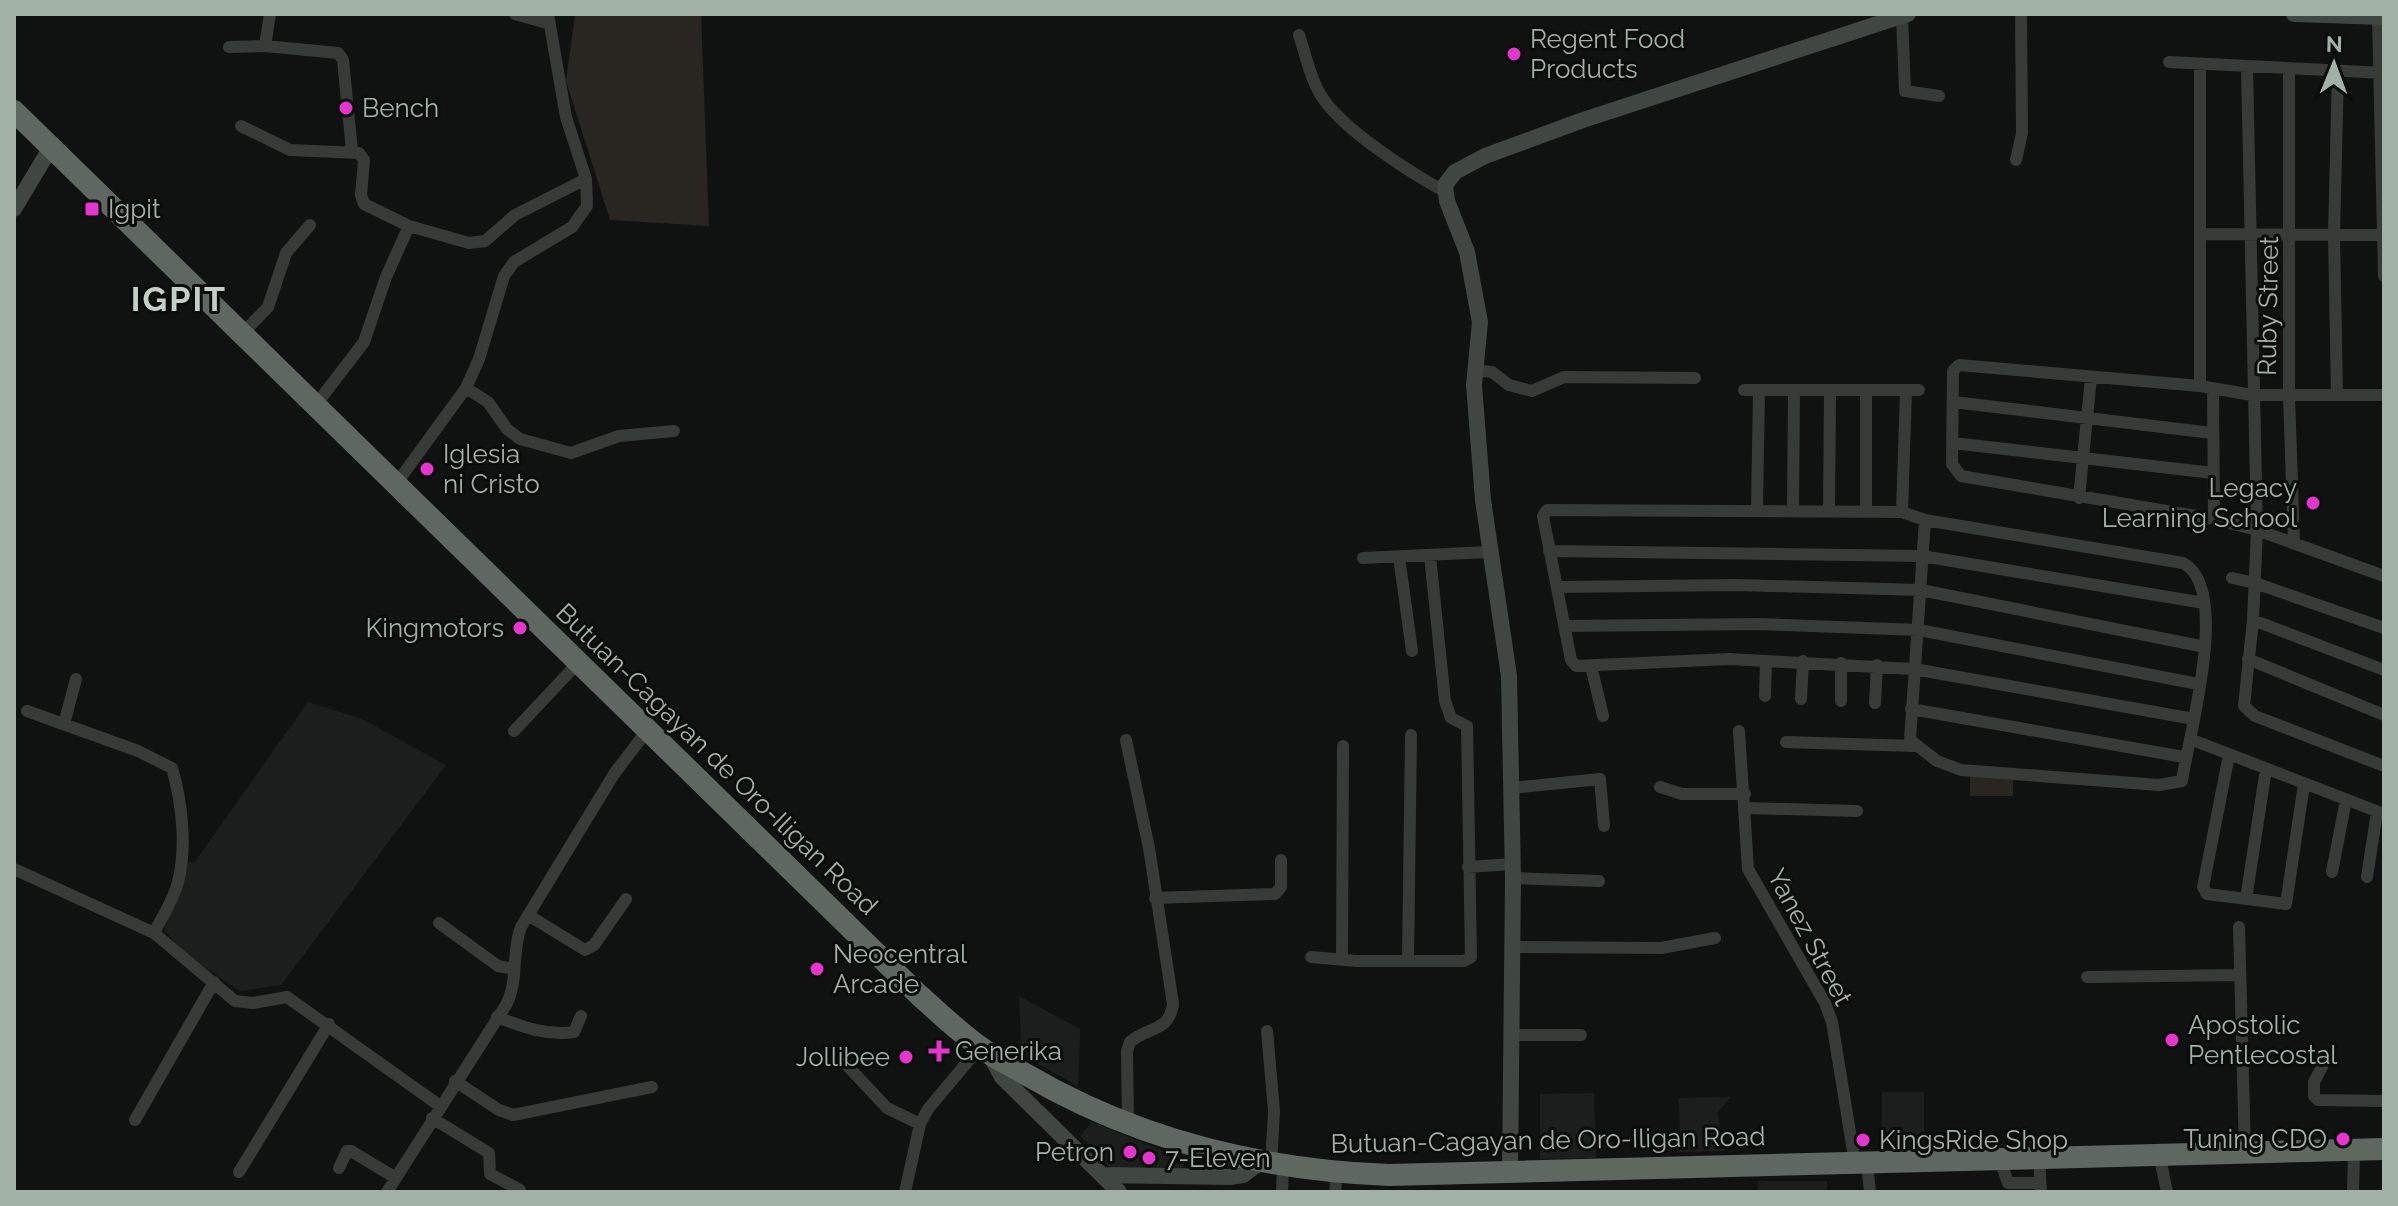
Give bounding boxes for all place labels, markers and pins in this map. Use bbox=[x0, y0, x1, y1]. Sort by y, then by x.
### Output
place label: Regent Food Products bbox=[1530, 24, 1685, 84]
marker: Regent Food Products bbox=[1505, 45, 1523, 63]
place label: Bench bbox=[362, 93, 439, 123]
marker: Bench bbox=[337, 99, 355, 117]
place label: Igpit bbox=[108, 194, 161, 224]
marker: Igpit bbox=[83, 200, 101, 218]
place label: Iglesia ni Cristo bbox=[443, 439, 540, 499]
marker: Iglesia ni Cristo bbox=[418, 460, 436, 478]
place label: Legacy Learning School bbox=[2102, 473, 2298, 533]
marker: Legacy Learning School bbox=[2304, 494, 2322, 512]
place label: Kingmotors bbox=[366, 613, 504, 643]
marker: Kingmotors bbox=[511, 619, 529, 637]
place label: Neocentral Arcade bbox=[833, 939, 968, 999]
marker: Neocentral Arcade bbox=[808, 960, 826, 978]
place label: Apostolic Pentlecostal bbox=[2188, 1010, 2338, 1070]
marker: Apostolic Pentlecostal bbox=[2163, 1031, 2181, 1049]
place label: Generika bbox=[955, 1036, 1062, 1066]
place label: Jollibee bbox=[796, 1042, 890, 1072]
marker: Generika bbox=[930, 1042, 948, 1060]
marker: Jollibee bbox=[897, 1048, 915, 1066]
place label: Tuning CDO bbox=[2183, 1124, 2327, 1154]
place label: KingsRide Shop bbox=[1879, 1125, 2068, 1155]
marker: Tuning CDO bbox=[2334, 1130, 2352, 1148]
marker: KingsRide Shop bbox=[1854, 1131, 1872, 1149]
place label: Petron bbox=[1035, 1137, 1114, 1167]
marker: Petron bbox=[1121, 1143, 1139, 1161]
place label: 7-Eleven bbox=[1165, 1143, 1271, 1173]
marker: 7-Eleven bbox=[1140, 1149, 1158, 1167]

